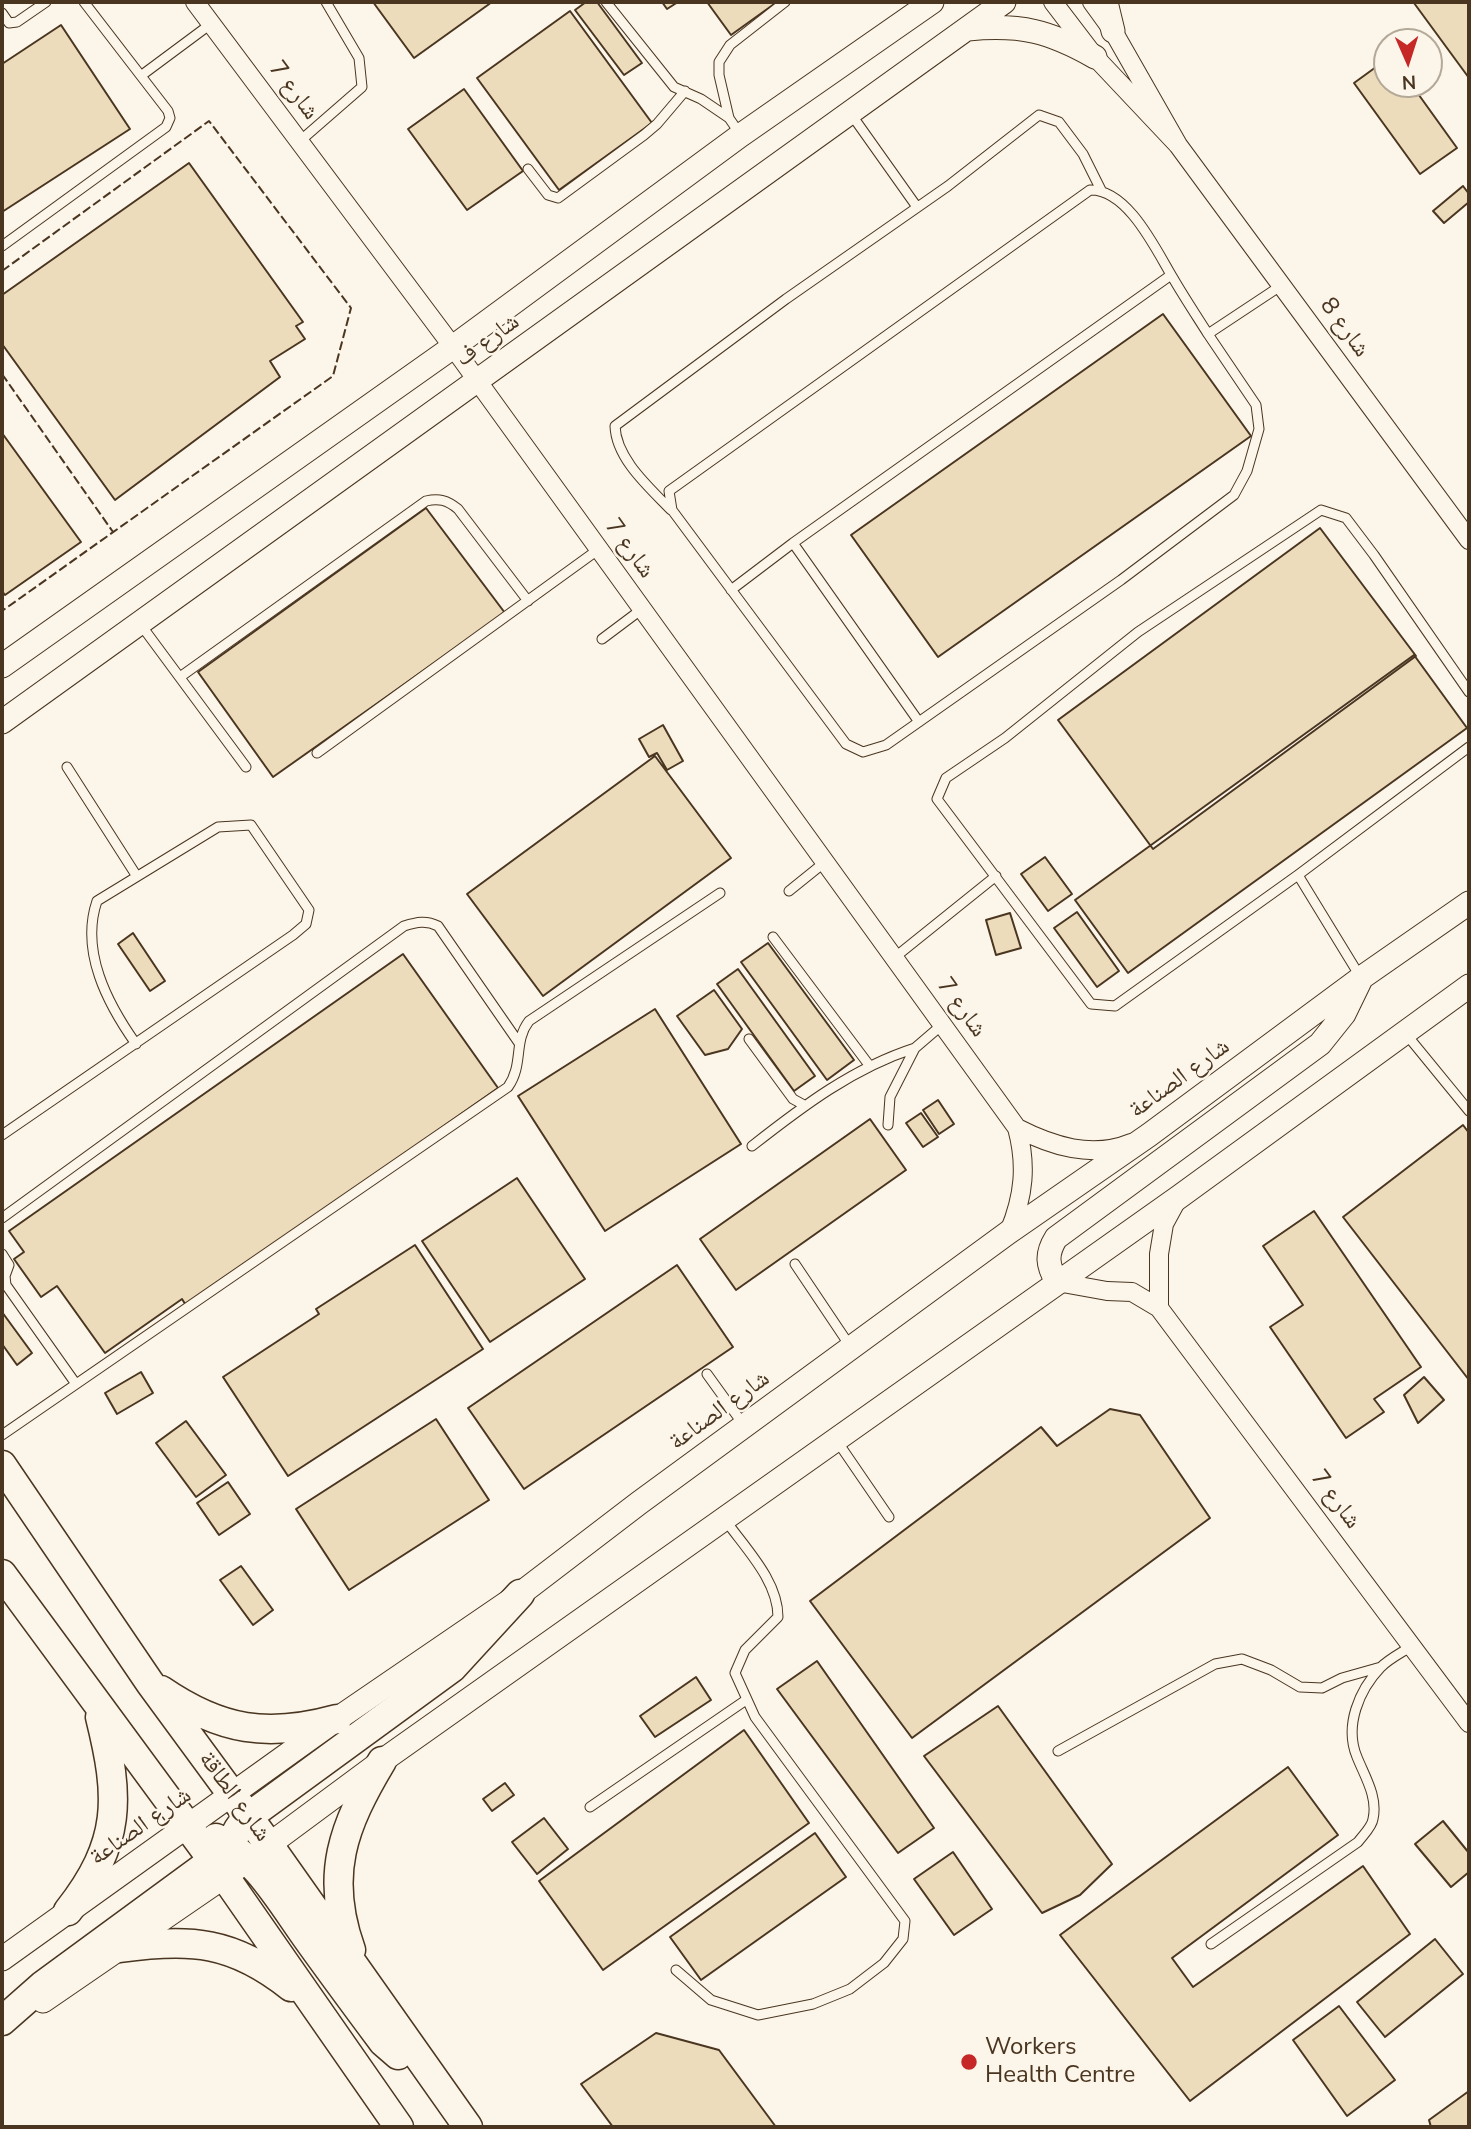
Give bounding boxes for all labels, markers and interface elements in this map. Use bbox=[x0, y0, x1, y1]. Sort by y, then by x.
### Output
north arrow bbox=[1373, 28, 1443, 98]
street label: شارع 7 bbox=[262, 56, 324, 126]
text: N bbox=[1401, 69, 1417, 95]
street label: شارع 8 bbox=[1313, 293, 1375, 363]
street label: شارع ف bbox=[450, 308, 526, 374]
street label: شارع 7 bbox=[598, 514, 660, 584]
street label: شارع 7 bbox=[930, 973, 992, 1043]
street label: شارع الصناعة bbox=[1124, 1033, 1236, 1125]
street label: شارع الصناعة bbox=[664, 1365, 776, 1457]
street label: شارع 7 bbox=[1304, 1465, 1366, 1535]
street label: شارع الطاقة bbox=[192, 1746, 276, 1848]
street label: شارع الصناعة bbox=[85, 1782, 197, 1872]
place label: Workers Health Centre bbox=[985, 2034, 1135, 2090]
marker: Workers Health Centre bbox=[959, 2052, 979, 2072]

